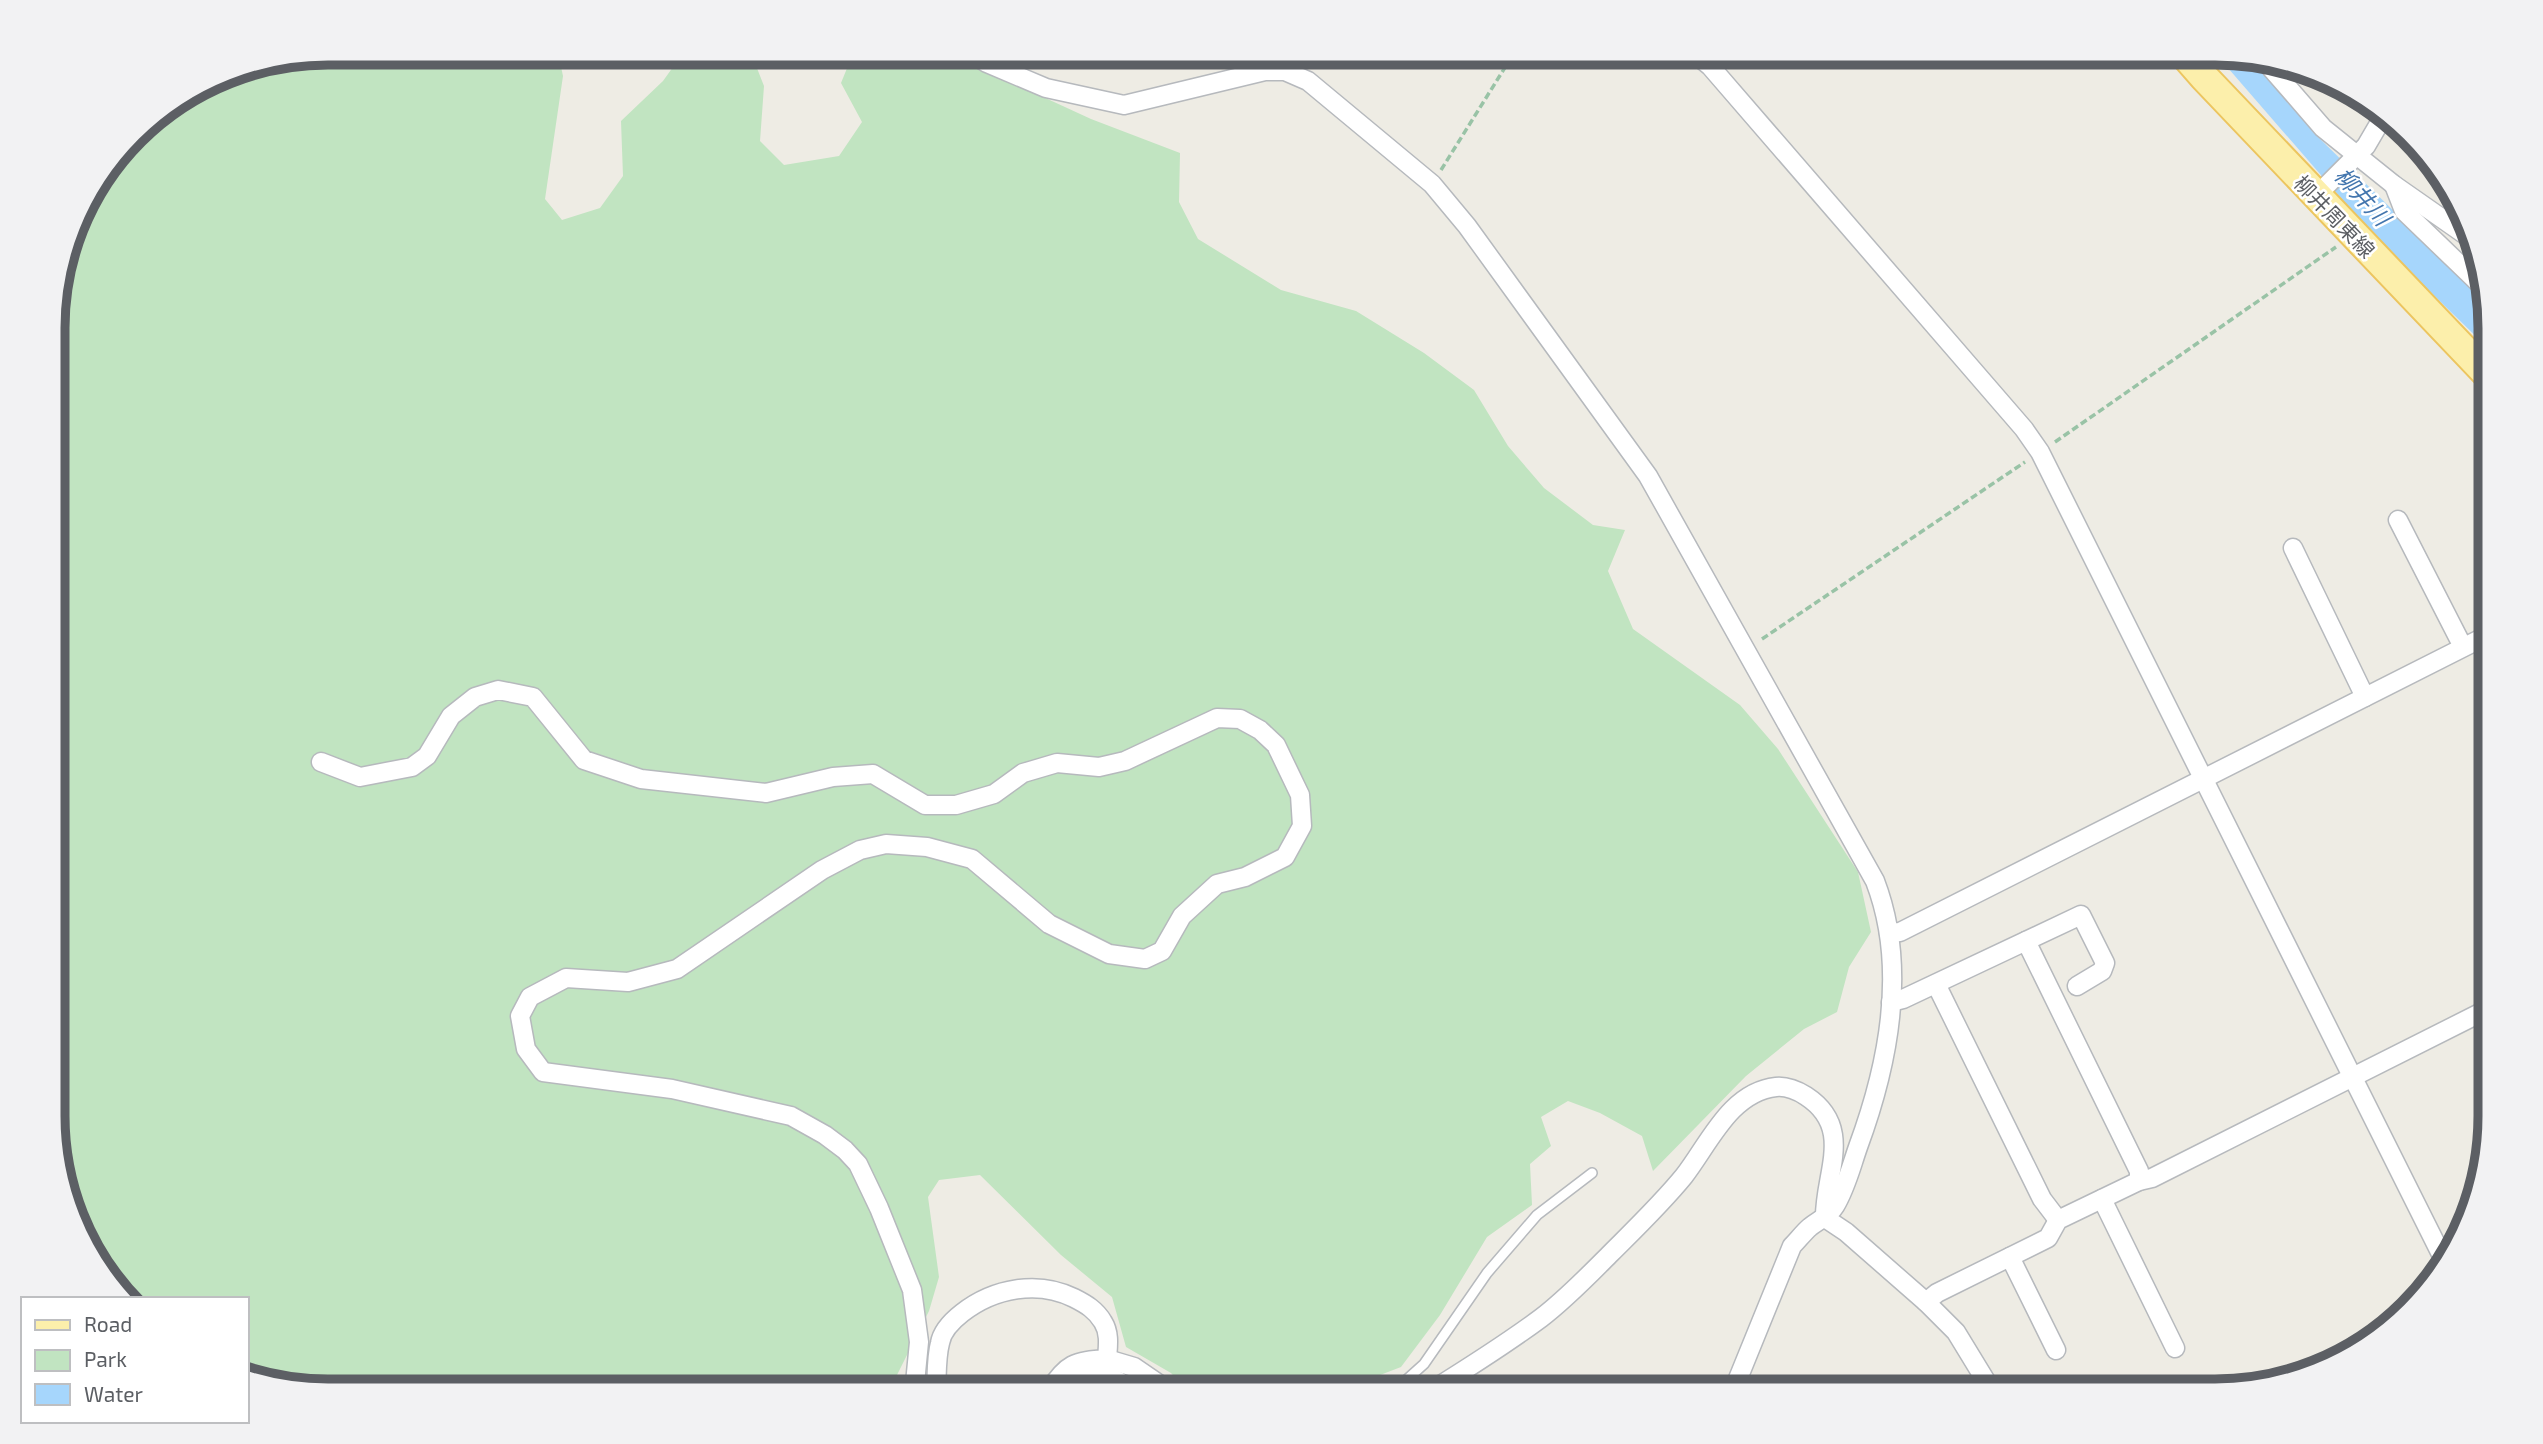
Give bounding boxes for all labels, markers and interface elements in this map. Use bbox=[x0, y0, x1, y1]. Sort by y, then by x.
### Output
water label: 柳井川 bbox=[2330, 161, 2398, 233]
street label: 柳井周東線 bbox=[2290, 170, 2380, 262]
legend bbox=[21, 1297, 248, 1423]
text: Road bbox=[84, 1311, 132, 1336]
text: Park bbox=[84, 1346, 127, 1371]
text: Water bbox=[84, 1381, 143, 1406]

